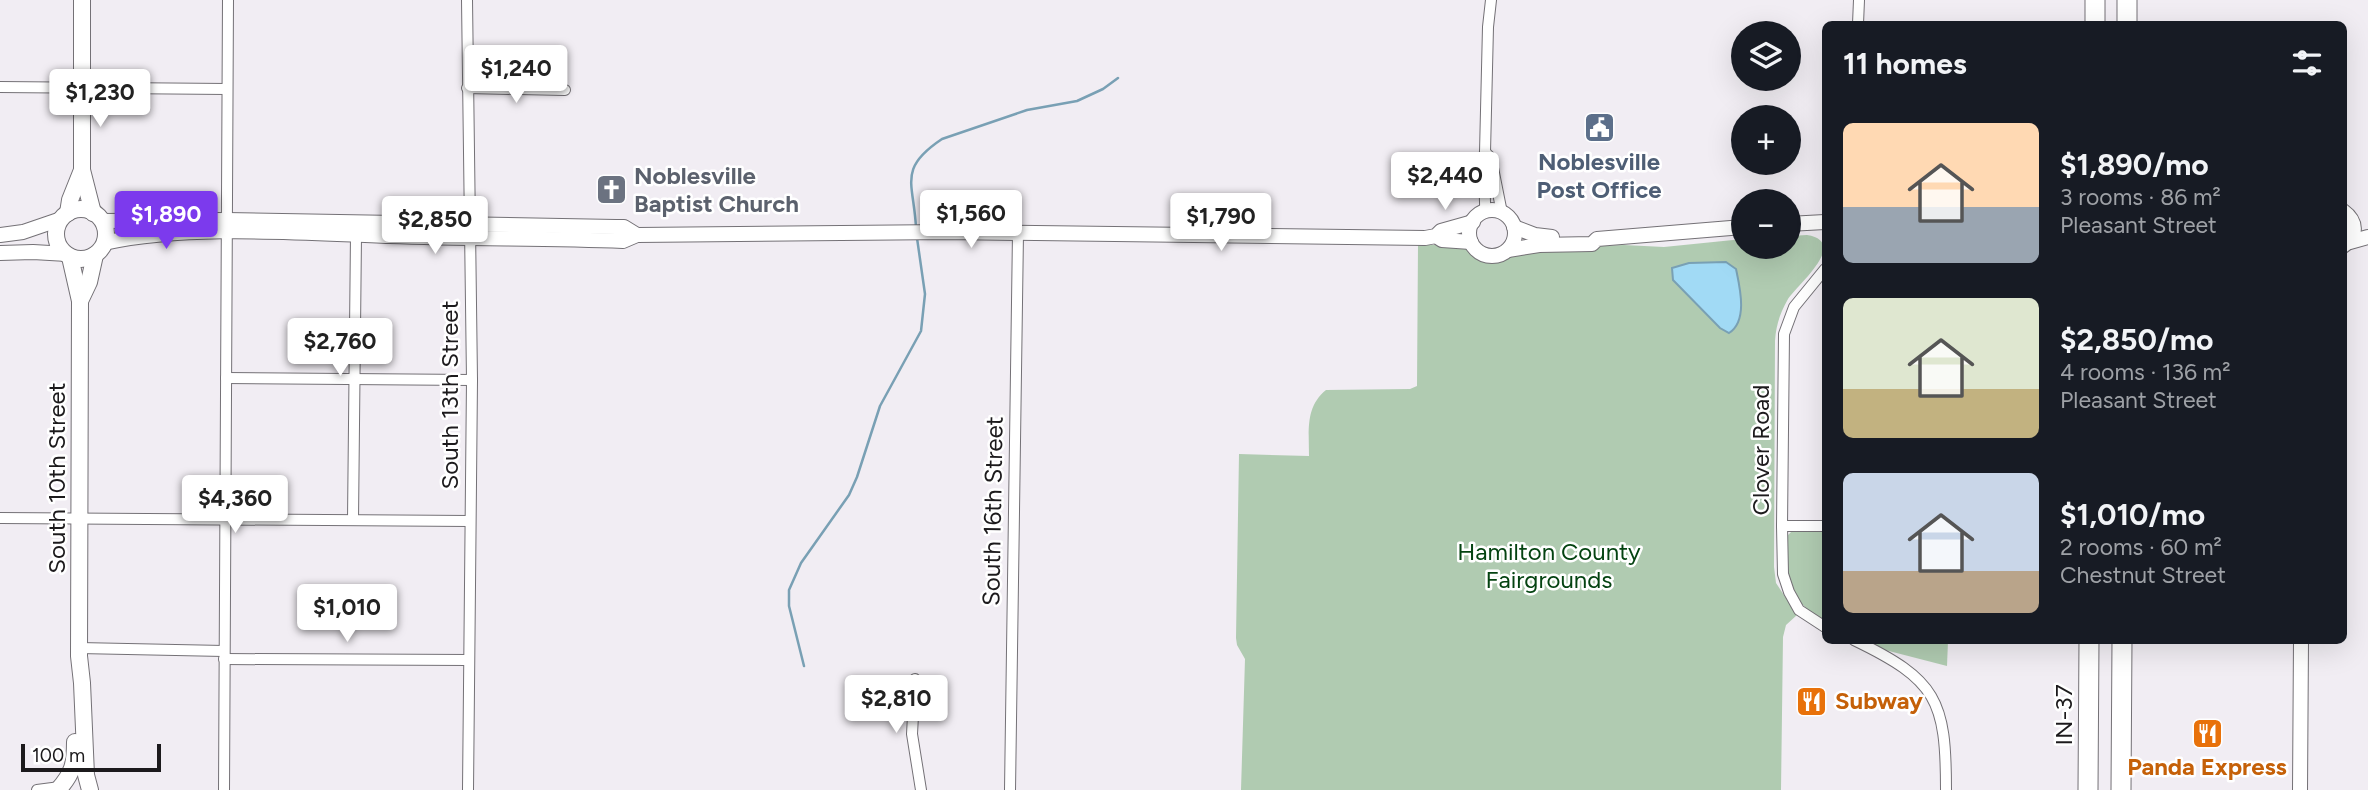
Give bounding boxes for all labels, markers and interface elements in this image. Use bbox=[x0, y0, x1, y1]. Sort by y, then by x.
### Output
map controls bbox=[1731, 21, 1801, 259]
button: layers bbox=[1731, 21, 1801, 91]
icon: filters bbox=[2288, 44, 2326, 82]
text: 11 homes bbox=[1843, 45, 1967, 82]
pin: $1,240 bbox=[459, 46, 573, 105]
text: $1,240 bbox=[480, 54, 552, 82]
pin: $1,230 bbox=[43, 69, 157, 129]
text: $1,230 bbox=[65, 78, 135, 106]
button: + bbox=[1731, 105, 1801, 175]
public building icon: Noblesville Post Office bbox=[1582, 111, 1616, 145]
text: $1,890/mo bbox=[2060, 146, 2209, 183]
place label: Noblesville Post Office bbox=[1536, 147, 1662, 204]
icon: home bbox=[1899, 151, 1983, 235]
pin: $2,440 bbox=[1388, 152, 1502, 212]
place label: Noblesville Baptist Church bbox=[634, 161, 799, 218]
text: $2,440 bbox=[1407, 161, 1483, 189]
church icon: Noblesville Baptist Church bbox=[594, 173, 628, 207]
text: 3 rooms · 86 m² bbox=[2060, 183, 2221, 211]
button: − bbox=[1731, 189, 1801, 259]
pin: $1,560 bbox=[914, 190, 1028, 250]
pin: $1,890 bbox=[109, 191, 223, 251]
pin: $1,790 bbox=[1164, 194, 1278, 253]
pin: $2,850 bbox=[378, 196, 492, 256]
text: $1,560 bbox=[936, 199, 1006, 227]
text: $1,890 bbox=[131, 200, 201, 228]
text: $1,790 bbox=[1186, 202, 1256, 230]
text: $2,850 bbox=[398, 205, 472, 233]
text: Pleasant Street bbox=[2060, 211, 2217, 239]
street label: South 13th Street bbox=[435, 301, 464, 490]
pin: $2,760 bbox=[283, 318, 397, 378]
text: $2,850/mo bbox=[2060, 321, 2213, 358]
icon: home bbox=[1899, 326, 1983, 410]
text: $2,760 bbox=[303, 327, 377, 355]
text: 4 rooms · 136 m² bbox=[2060, 358, 2231, 386]
street label: South 10th Street bbox=[42, 382, 71, 574]
street label: Clover Road bbox=[1746, 385, 1775, 515]
text: Pleasant Street bbox=[2060, 386, 2217, 414]
street label: South 16th Street bbox=[976, 416, 1009, 606]
pin: $4,360 bbox=[178, 476, 292, 535]
text: $4,360 bbox=[198, 484, 272, 512]
text: $1,010/mo bbox=[2060, 496, 2205, 533]
icon: home bbox=[1899, 501, 1983, 585]
text: 2 rooms · 60 m² bbox=[2060, 533, 2222, 561]
park label: Hamilton County Fairgrounds bbox=[1457, 537, 1641, 594]
text: Chestnut Street bbox=[2060, 561, 2226, 589]
pin: $1,010 bbox=[290, 584, 404, 644]
text: $1,010 bbox=[313, 593, 381, 621]
pin: $2,810 bbox=[839, 676, 953, 735]
text: $2,810 bbox=[861, 684, 931, 712]
restaurant icon: Subway bbox=[1795, 684, 1829, 718]
street label: IN-37 bbox=[2049, 684, 2078, 746]
place label: Subway bbox=[1835, 686, 1923, 715]
restaurant icon: Panda Express bbox=[2190, 716, 2224, 750]
scale bar bbox=[21, 741, 161, 773]
text: 100 m bbox=[32, 744, 85, 767]
place label: Panda Express bbox=[2127, 752, 2287, 781]

